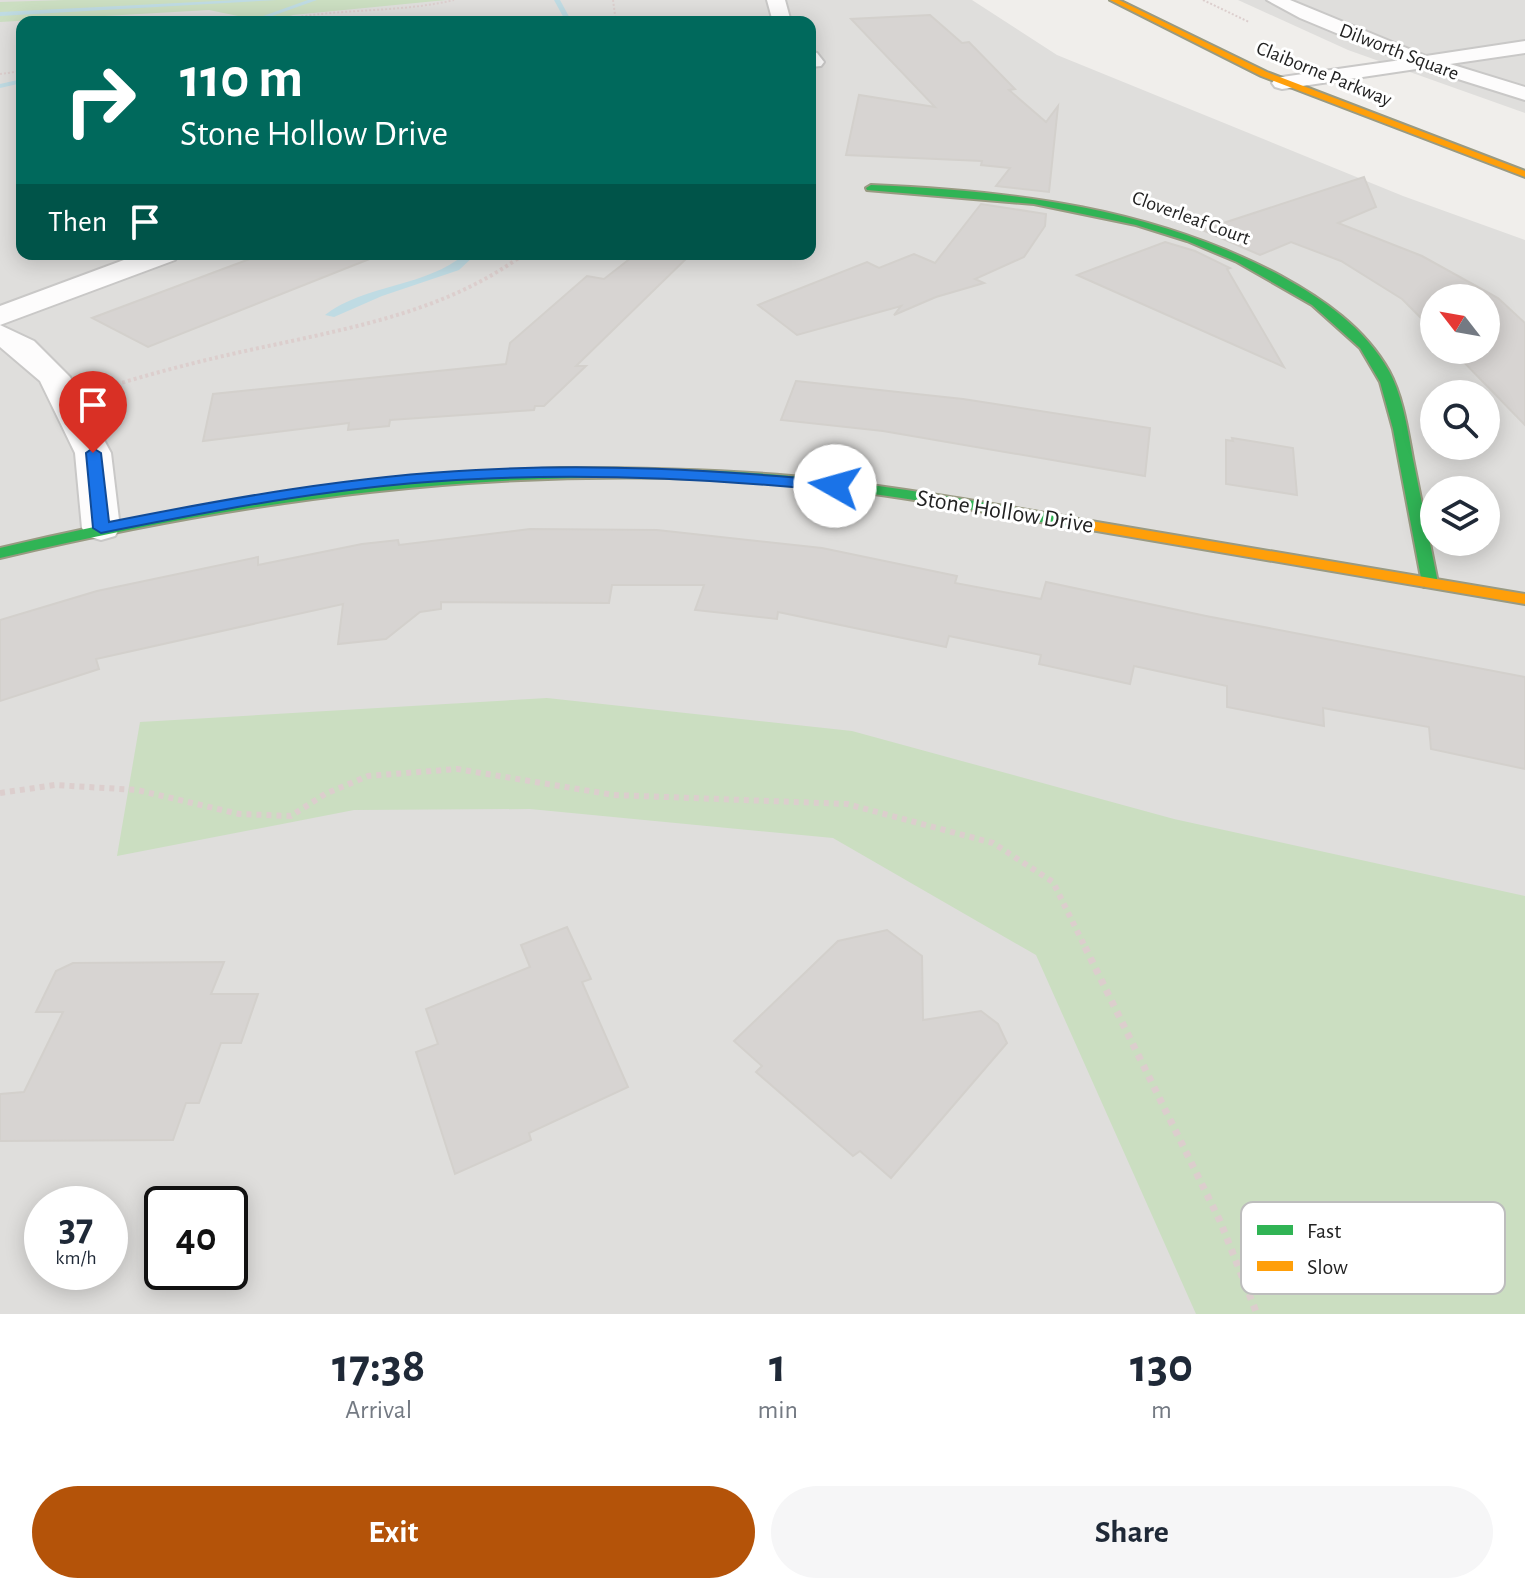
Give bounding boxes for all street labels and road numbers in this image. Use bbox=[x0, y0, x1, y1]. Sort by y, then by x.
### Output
street label: Dilworth Square bbox=[1337, 20, 1461, 84]
street label: Claiborne Parkway bbox=[1254, 38, 1395, 110]
street label: Cloverleaf Court bbox=[1129, 187, 1253, 249]
street label: Stone Hollow Drive bbox=[915, 486, 1095, 538]

